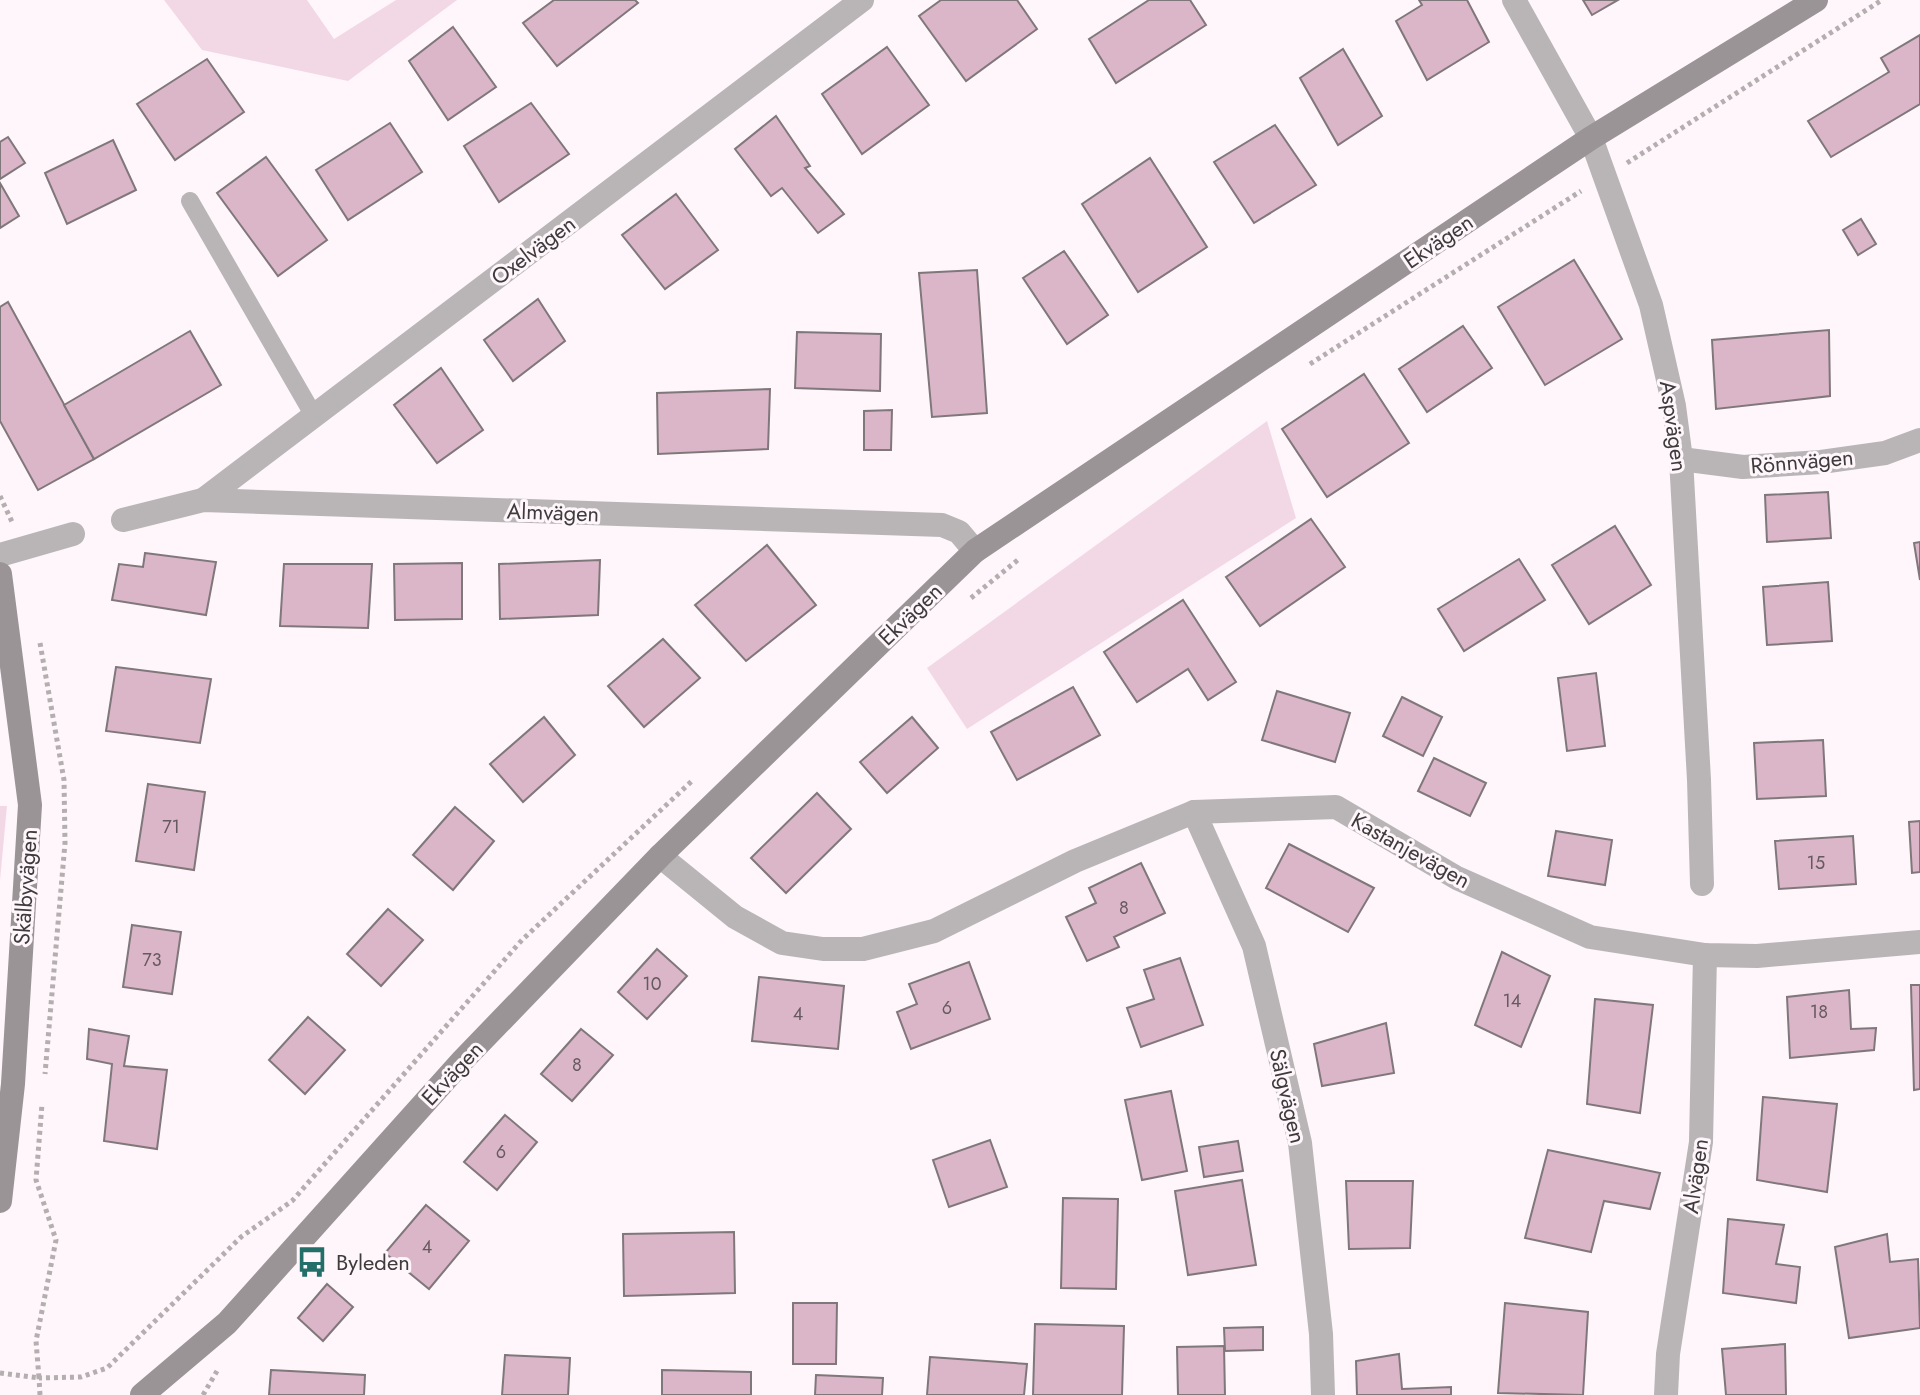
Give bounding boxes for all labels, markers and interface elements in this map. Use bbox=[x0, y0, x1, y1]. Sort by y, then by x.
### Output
street label: Ekvägen bbox=[1397, 206, 1479, 276]
street label: Oxelvägen bbox=[484, 208, 582, 292]
street label: Aspvägen bbox=[1652, 379, 1696, 473]
street label: Rönnvägen bbox=[1749, 441, 1855, 481]
street label: Almvägen bbox=[506, 494, 600, 530]
street label: Ekvägen bbox=[871, 575, 949, 653]
street label: Kastanjevägen bbox=[1346, 804, 1476, 896]
house number: 71 bbox=[162, 814, 180, 840]
street label: Skälbyvägen bbox=[5, 828, 45, 946]
house number: 15 bbox=[1807, 850, 1825, 876]
house number: 8 bbox=[1119, 895, 1129, 921]
house number: 73 bbox=[142, 947, 162, 973]
house number: 10 bbox=[643, 971, 662, 997]
house number: 14 bbox=[1503, 988, 1521, 1014]
house number: 6 bbox=[942, 995, 952, 1021]
house number: 18 bbox=[1810, 999, 1828, 1025]
house number: 4 bbox=[793, 1001, 803, 1027]
street label: Ekvägen bbox=[414, 1034, 490, 1112]
street label: Sälgvägen bbox=[1262, 1046, 1314, 1146]
house number: 8 bbox=[572, 1052, 582, 1078]
street label: Alvägen bbox=[1674, 1136, 1716, 1216]
house number: 6 bbox=[496, 1139, 506, 1165]
house number: 4 bbox=[422, 1234, 432, 1260]
bus stop icon: Byleden bbox=[295, 1245, 329, 1279]
place label: Byleden bbox=[336, 1246, 410, 1278]

